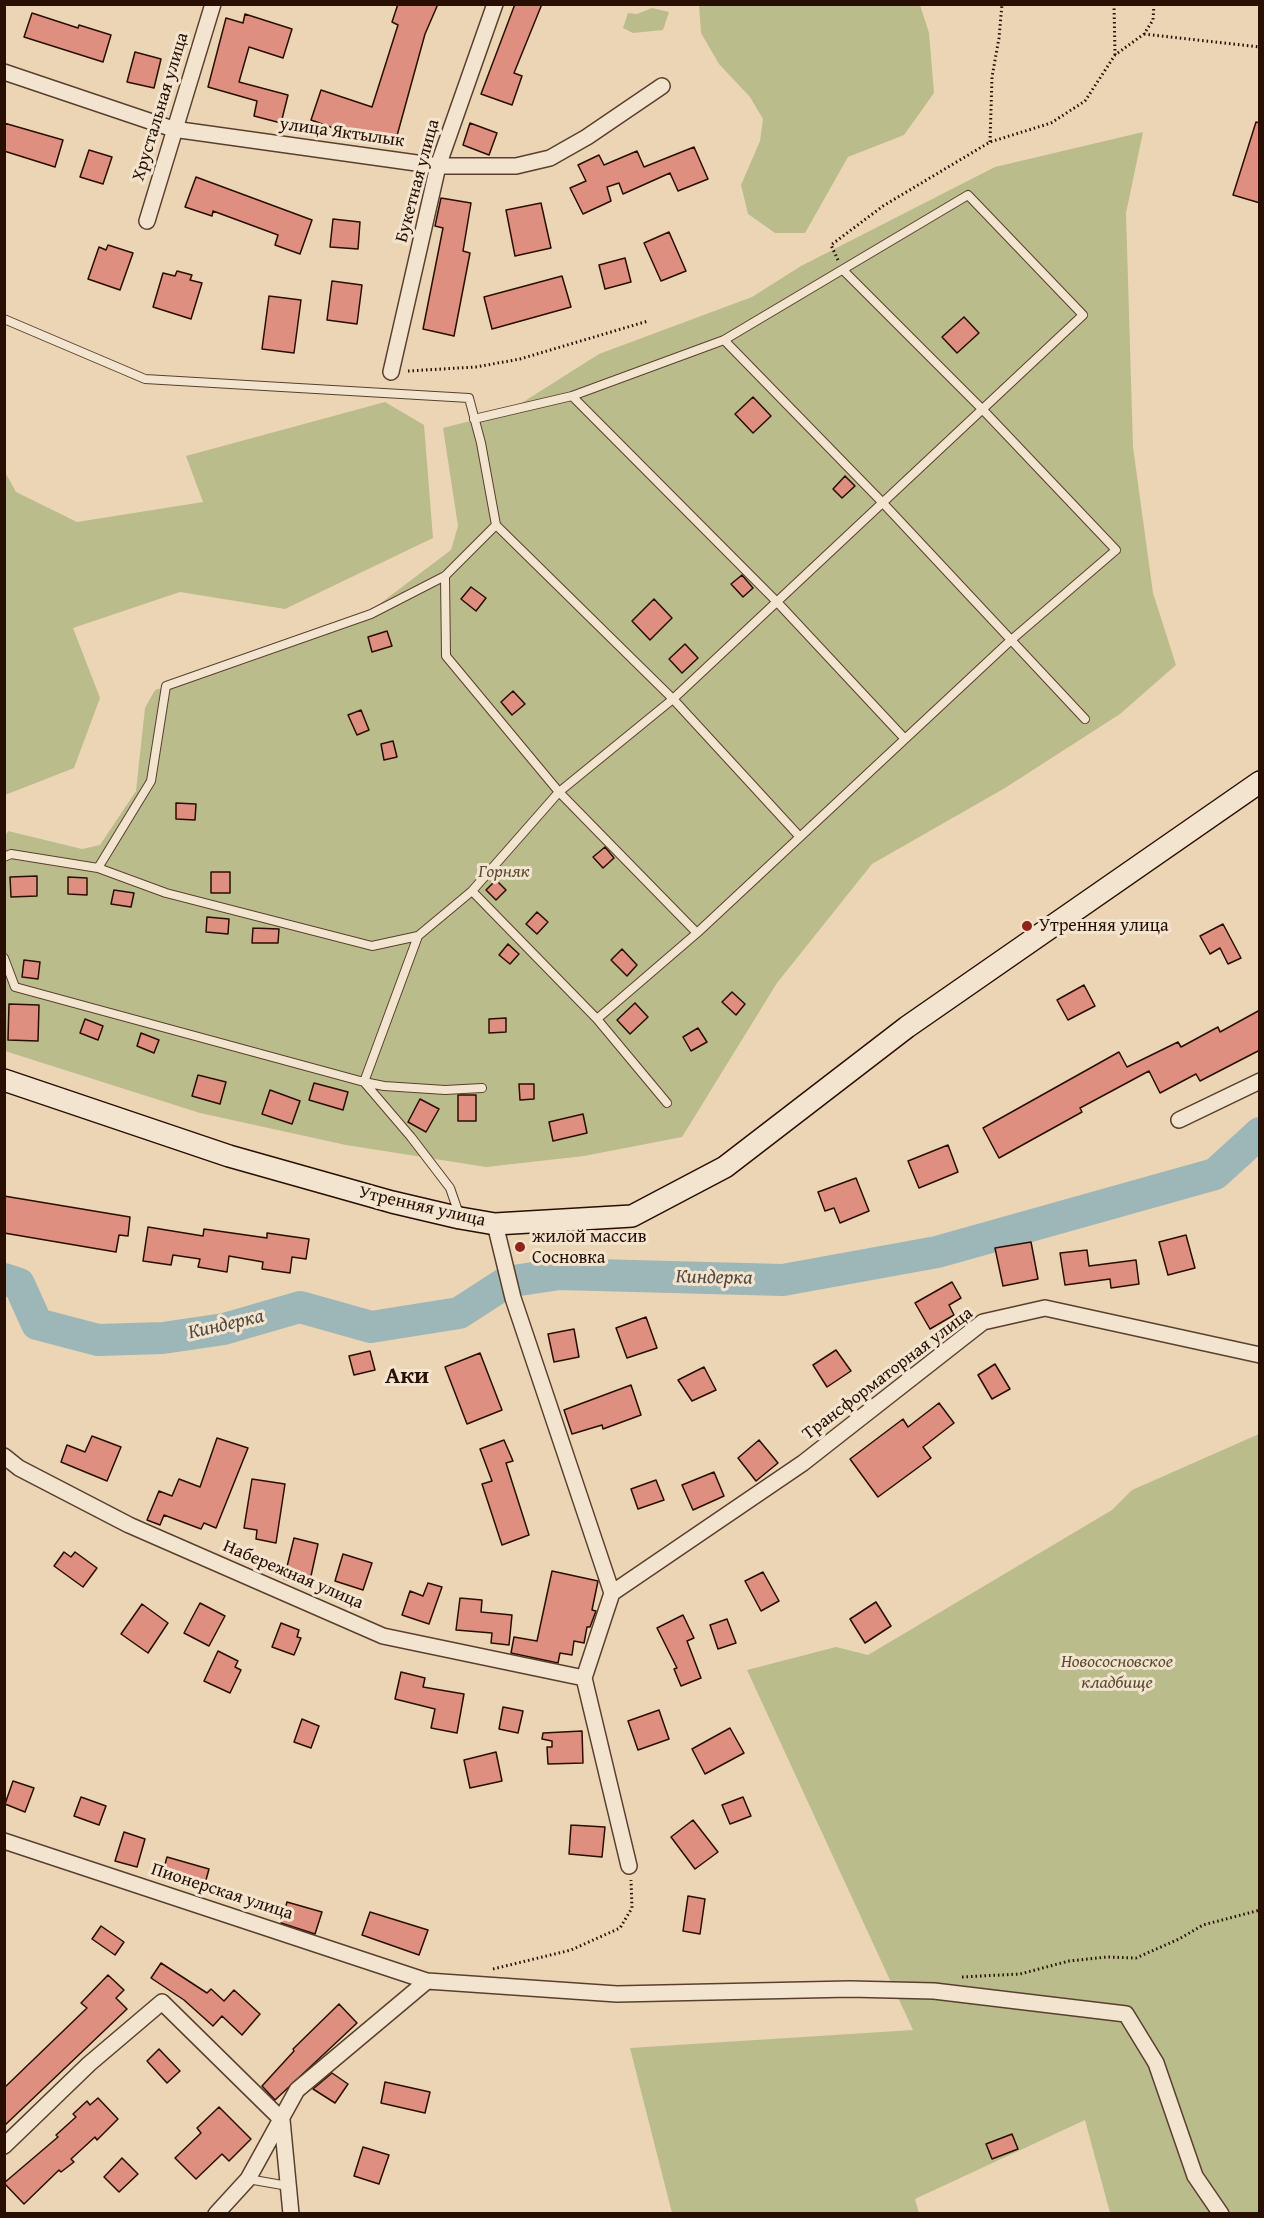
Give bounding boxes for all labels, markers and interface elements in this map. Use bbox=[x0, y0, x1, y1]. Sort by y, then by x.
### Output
street label: Хрустальная улица bbox=[128, 30, 194, 184]
street label: улица Яктылык bbox=[278, 114, 406, 152]
street label: Букетная улица bbox=[391, 117, 445, 245]
park label: Горняк bbox=[478, 861, 530, 883]
place label: Утренняя улица bbox=[1039, 915, 1168, 937]
marker: Утренняя улица bbox=[1020, 919, 1034, 933]
street label: Утренняя улица bbox=[356, 1182, 488, 1232]
place label: жилой массив Сосновка bbox=[532, 1226, 647, 1268]
marker: жилой массив Сосновка bbox=[513, 1240, 527, 1254]
water label: Киндерка bbox=[675, 1265, 753, 1291]
street label: Трансформаторная улица bbox=[799, 1303, 977, 1445]
water label: Киндерка bbox=[186, 1305, 266, 1345]
district label: Аки bbox=[385, 1363, 429, 1391]
street label: Набережная улица bbox=[220, 1536, 366, 1614]
park label: Новососновское кладбище bbox=[1061, 1651, 1173, 1694]
street label: Пионерская улица bbox=[148, 1859, 296, 1925]

